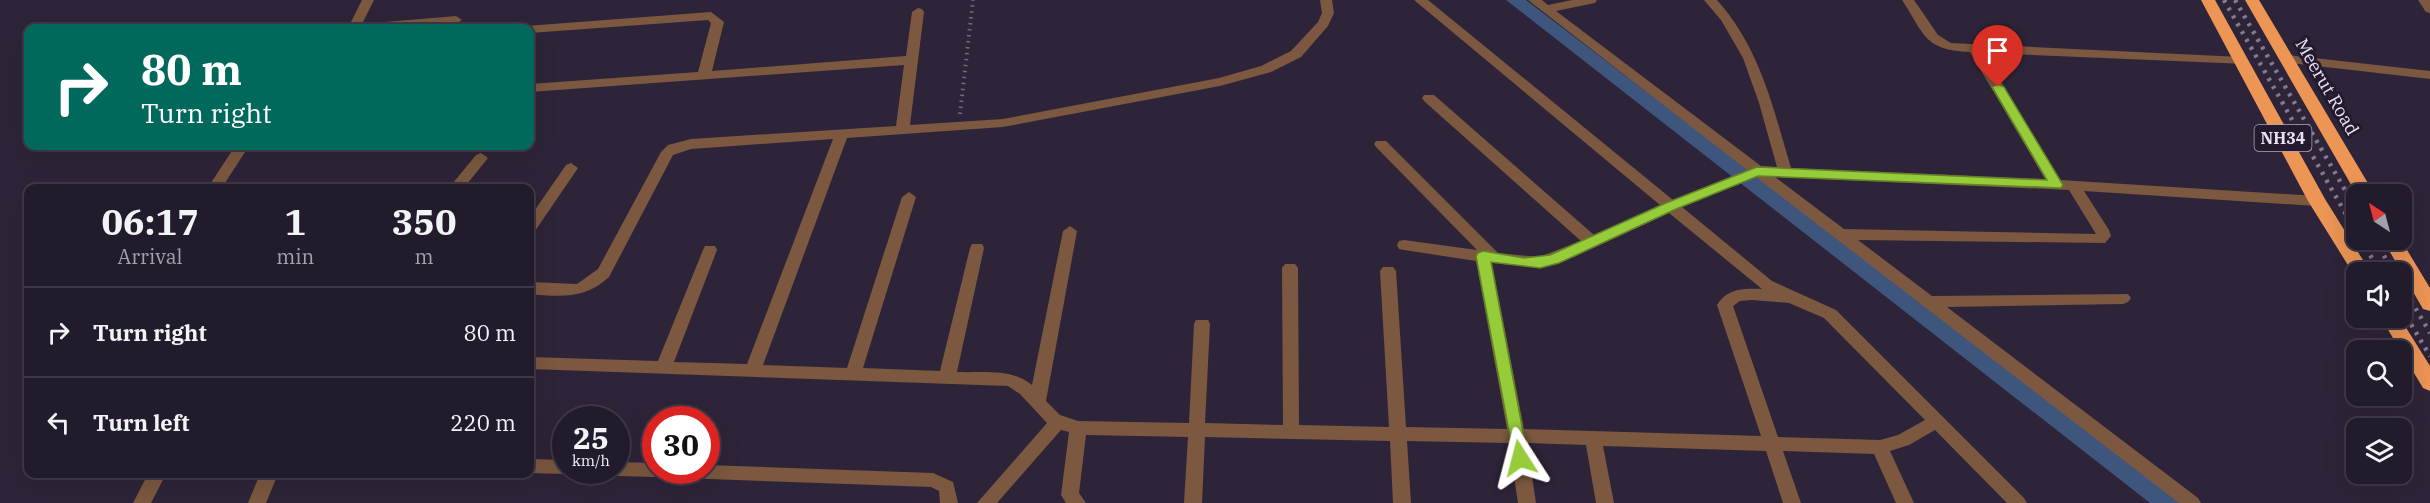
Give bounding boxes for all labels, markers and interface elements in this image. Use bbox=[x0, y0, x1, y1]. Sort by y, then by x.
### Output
pin bbox=[1972, 25, 2023, 87]
icon: arrive bbox=[1981, 34, 2014, 67]
street label: Meerut Road bbox=[2290, 34, 2364, 139]
text: 80 m bbox=[141, 42, 242, 97]
icon: right bbox=[42, 48, 120, 126]
text: Turn right bbox=[141, 95, 272, 130]
road number: NH34 bbox=[2254, 125, 2312, 151]
north arrow bbox=[2346, 184, 2412, 250]
map controls bbox=[2346, 184, 2412, 484]
text: 06:17 bbox=[101, 198, 199, 245]
text: 1 bbox=[284, 198, 306, 245]
text: 350 bbox=[392, 198, 457, 245]
text: Arrival bbox=[118, 243, 183, 270]
text: min bbox=[276, 243, 314, 270]
text: m bbox=[415, 243, 434, 270]
button: sound bbox=[2346, 262, 2412, 328]
icon: right bbox=[42, 316, 75, 349]
text: Turn right bbox=[93, 318, 207, 347]
text: 80 m bbox=[464, 318, 516, 347]
button: search bbox=[2346, 340, 2412, 406]
icon: left bbox=[42, 406, 75, 439]
speed limit sign: 30 bbox=[642, 406, 720, 484]
text: Turn left bbox=[93, 408, 189, 437]
text: 220 m bbox=[450, 408, 516, 437]
text: 25 bbox=[573, 418, 609, 457]
button: layers bbox=[2346, 418, 2412, 484]
position arrow bbox=[1488, 426, 1552, 490]
text: km/h bbox=[572, 451, 610, 470]

